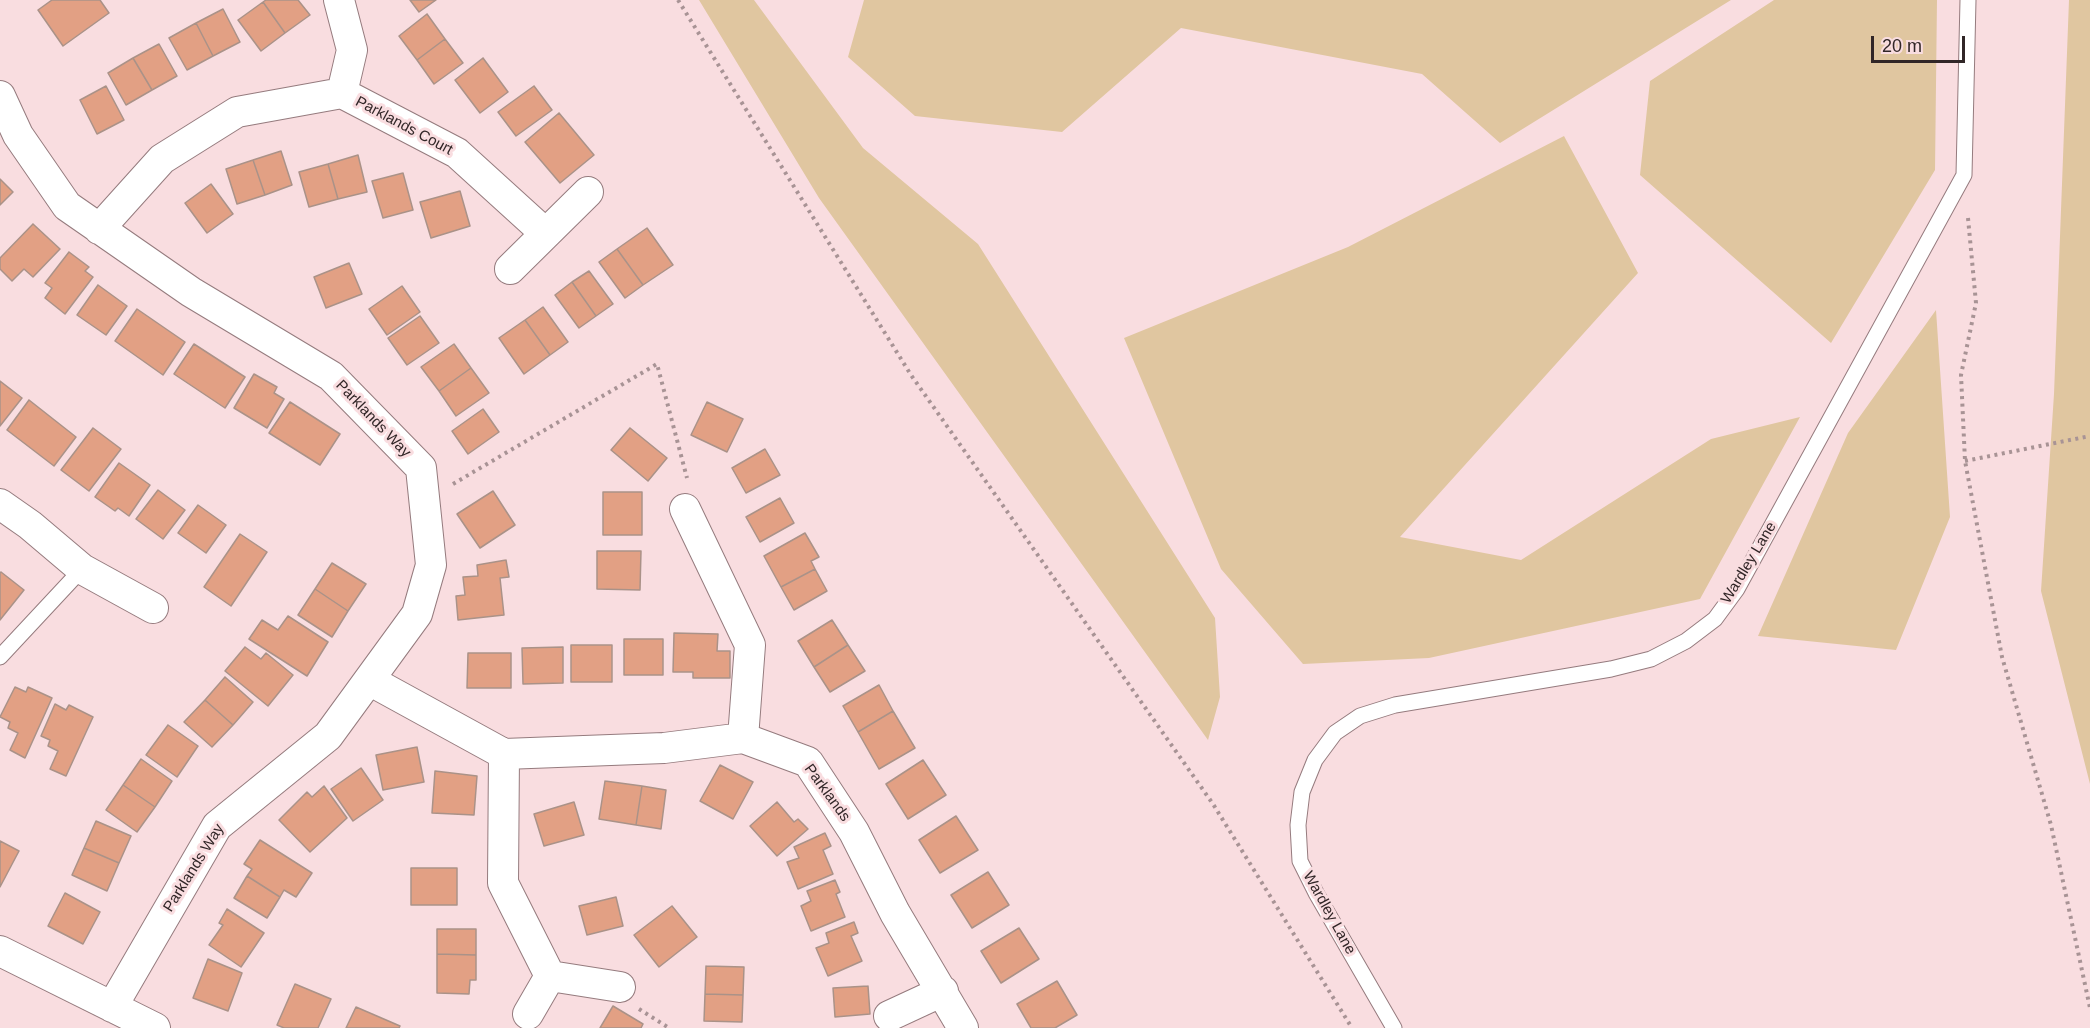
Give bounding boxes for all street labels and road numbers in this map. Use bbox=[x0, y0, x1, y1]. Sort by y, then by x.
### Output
street label: Parklands Court bbox=[352, 93, 456, 159]
street label: Parklands Way bbox=[332, 377, 414, 461]
street label: Wardley Lane bbox=[1718, 519, 1780, 607]
street label: Parklands bbox=[800, 761, 854, 825]
street label: Parklands Way bbox=[160, 821, 228, 915]
street label: Wardley Lane bbox=[1299, 868, 1359, 958]

